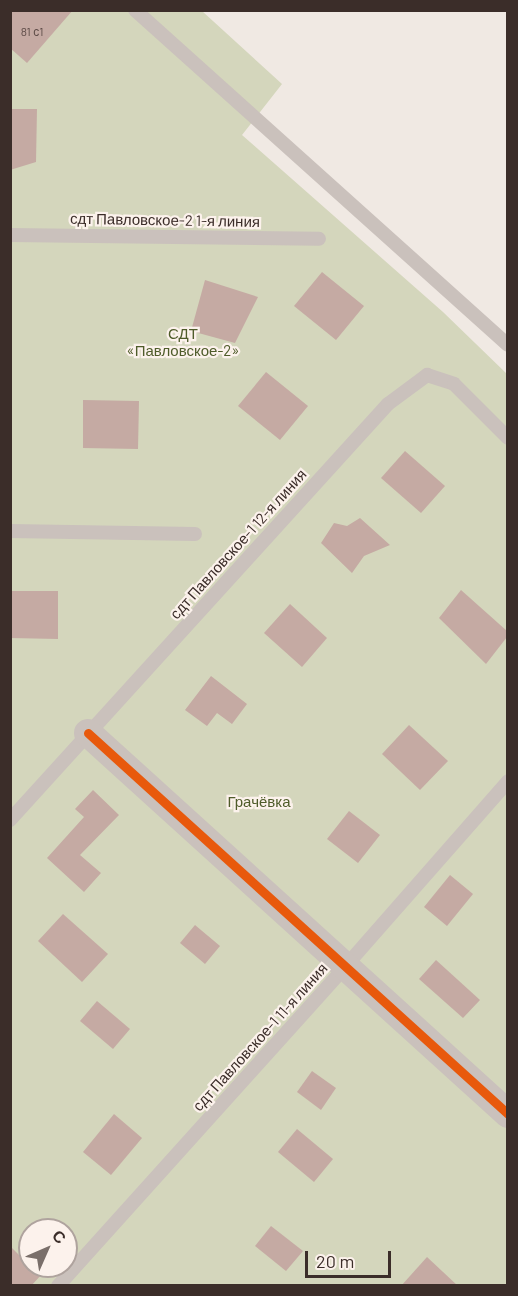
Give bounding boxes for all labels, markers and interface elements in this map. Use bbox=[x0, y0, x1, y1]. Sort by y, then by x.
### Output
house number: 81 с1 bbox=[21, 25, 43, 39]
street label: сдт Павловское-2 1-я линия bbox=[70, 209, 260, 231]
park label: СДТ «Павловское-2» bbox=[127, 324, 239, 359]
street label: сдт Павловское-1 12-я линия bbox=[166, 465, 310, 623]
park label: Грачёвка bbox=[228, 793, 290, 811]
street label: сдт Павловское-1 11-я линия bbox=[189, 959, 331, 1115]
north arrow bbox=[18, 1218, 78, 1278]
text: С bbox=[49, 1226, 70, 1247]
scale bar bbox=[308, 1239, 394, 1277]
text: 20 m bbox=[316, 1250, 354, 1272]

